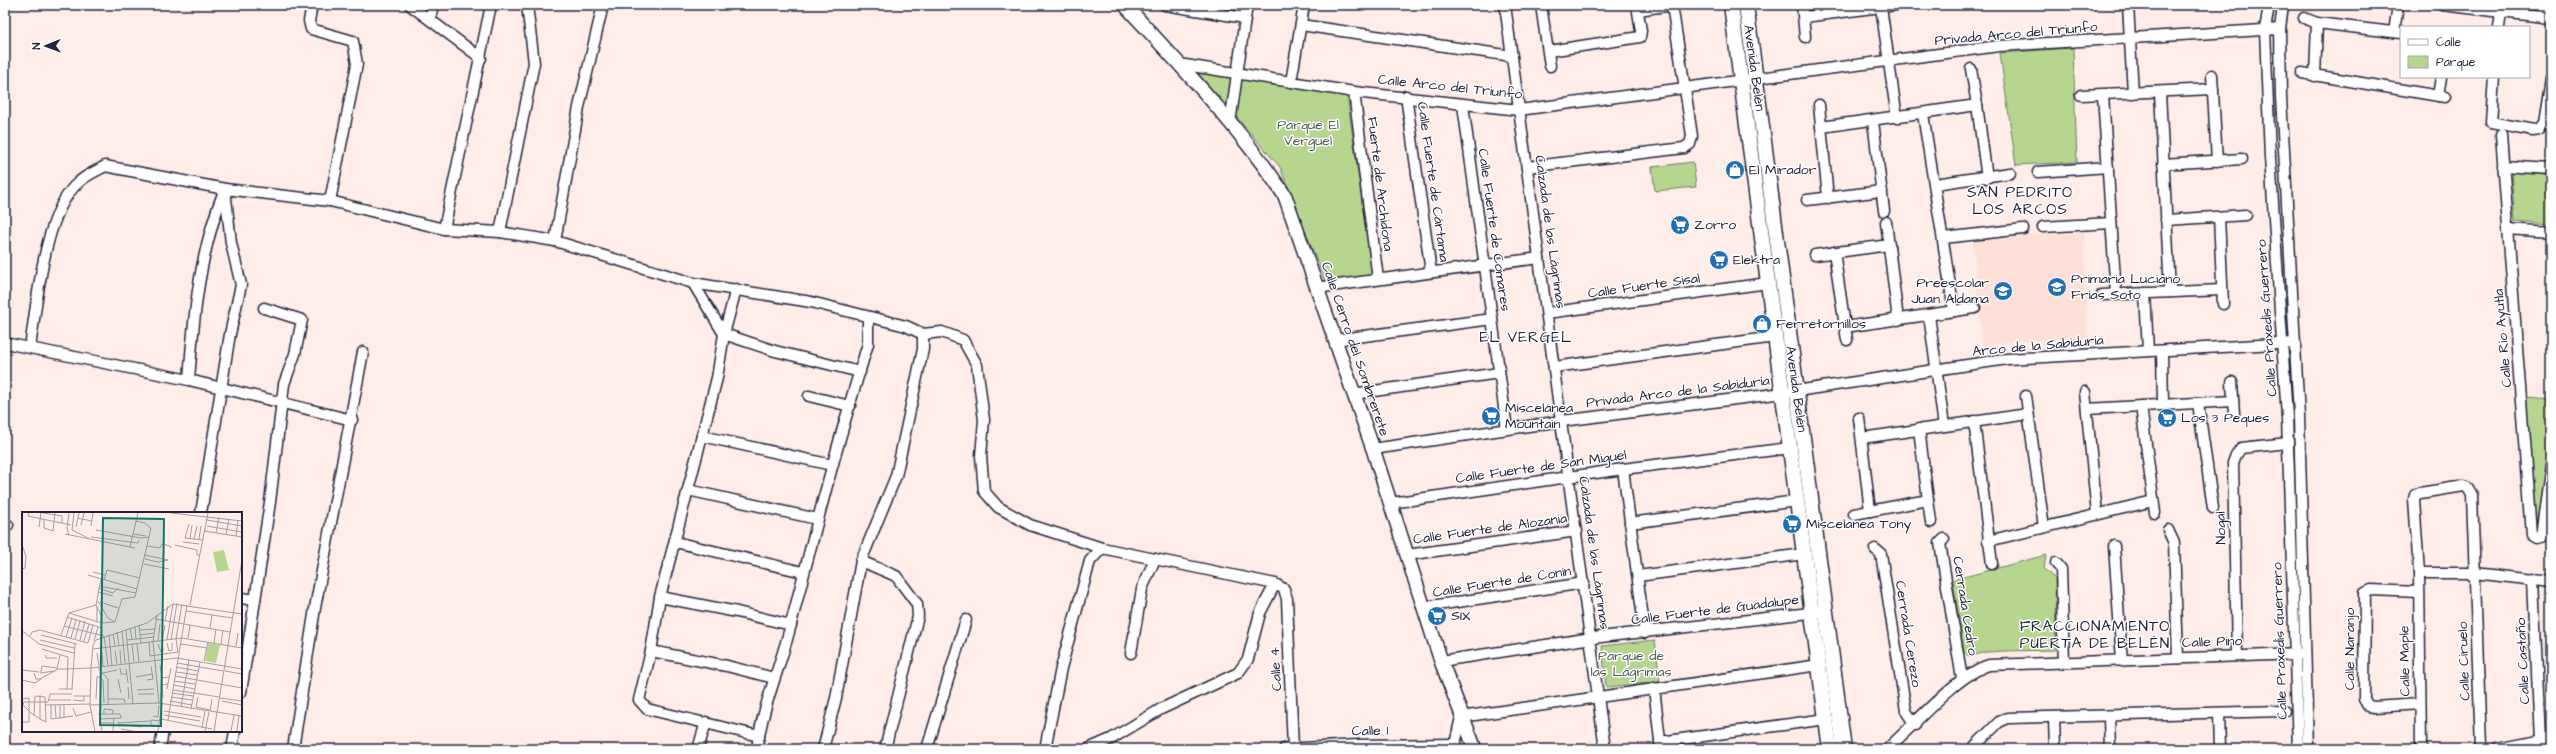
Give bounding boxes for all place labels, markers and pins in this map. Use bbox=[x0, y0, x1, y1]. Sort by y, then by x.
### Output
shop icon: El Mirador bbox=[1724, 159, 1746, 181]
place label: El Mirador bbox=[1749, 160, 1817, 180]
supermarket icon: Zorro bbox=[1669, 214, 1691, 236]
place label: Zorro bbox=[1694, 215, 1736, 235]
supermarket icon: Elektra bbox=[1708, 249, 1730, 271]
place label: Elektra bbox=[1733, 250, 1780, 270]
place label: Primaria Luciano Frías Soto bbox=[2071, 269, 2180, 305]
place label: Preescolar Juan Aldama bbox=[1911, 273, 1989, 309]
school or university icon: Primaria Luciano Frías Soto bbox=[2046, 276, 2068, 298]
school or university icon: Preescolar Juan Aldama bbox=[1992, 280, 2014, 302]
shop icon: Ferretornillos bbox=[1751, 313, 1773, 335]
place label: Ferretornillos bbox=[1776, 314, 1866, 334]
place label: Miscelánea Mountain bbox=[1505, 398, 1573, 434]
supermarket icon: Miscelánea Mountain bbox=[1480, 405, 1502, 427]
supermarket icon: Los 3 Peques bbox=[2156, 407, 2178, 429]
place label: Los 3 Peques bbox=[2181, 408, 2269, 428]
supermarket icon: Miscelanea Tony bbox=[1781, 513, 1803, 535]
place label: Miscelanea Tony bbox=[1806, 514, 1911, 534]
supermarket icon: SIX bbox=[1426, 605, 1448, 627]
place label: SIX bbox=[1451, 606, 1471, 626]

